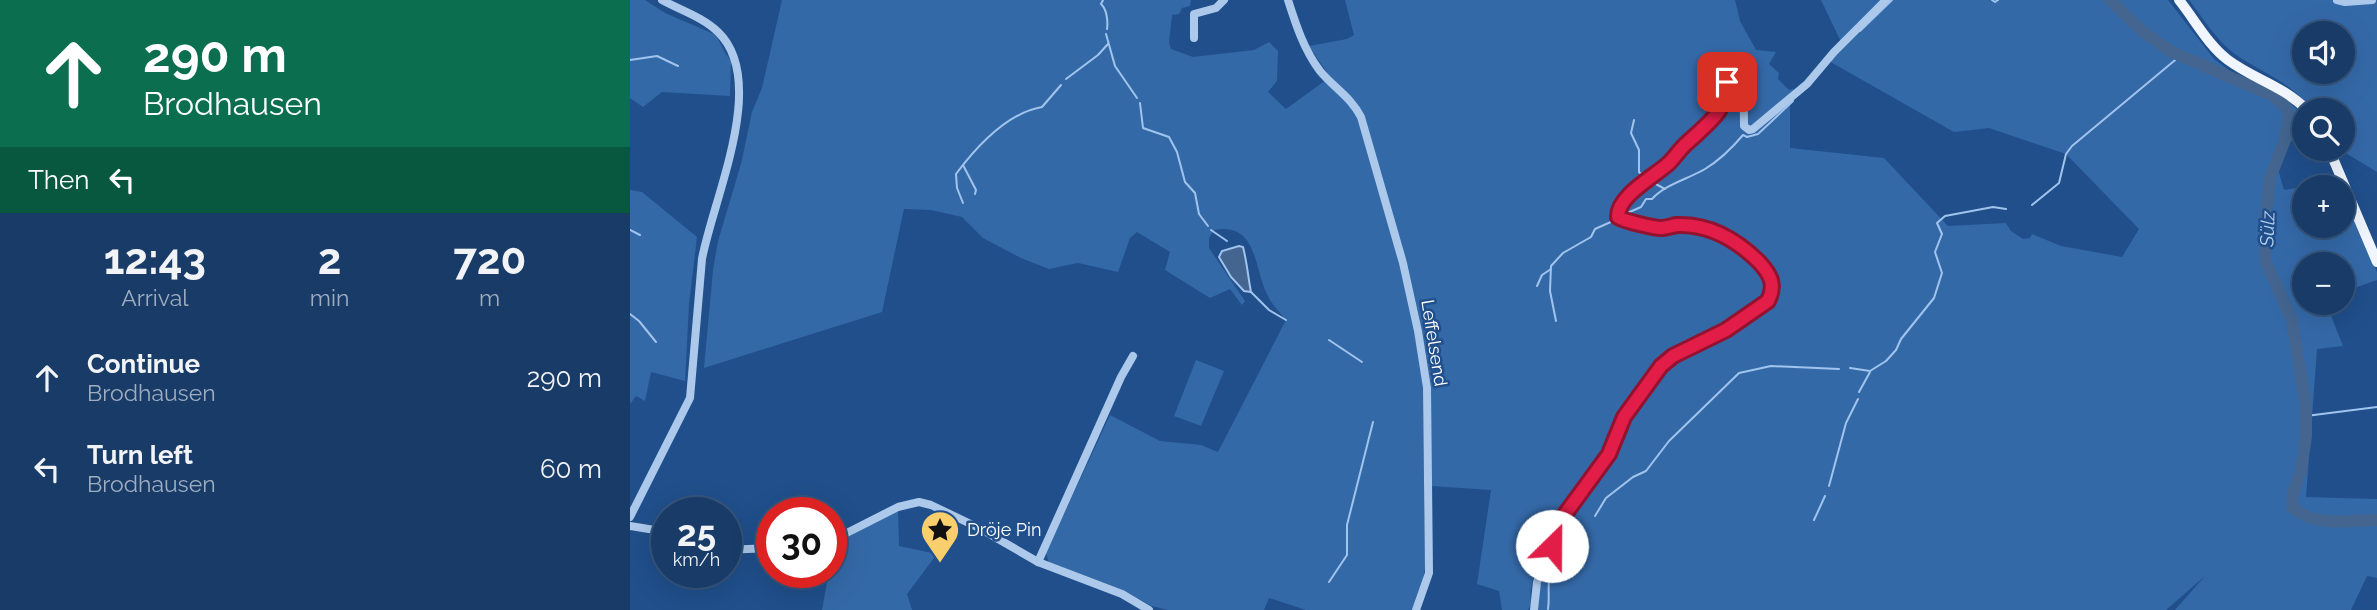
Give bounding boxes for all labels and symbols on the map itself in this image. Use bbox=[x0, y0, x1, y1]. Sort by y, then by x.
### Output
pin bbox=[1697, 52, 1757, 112]
water label: Sülz bbox=[2255, 210, 2279, 248]
street label: Leffelsend bbox=[1417, 298, 1452, 388]
speed limit sign: 30 bbox=[756, 497, 847, 588]
place icon: Dröje Pin bbox=[919, 509, 961, 564]
position arrow bbox=[1515, 509, 1589, 583]
place label: Dröje Pin bbox=[967, 519, 1041, 540]

